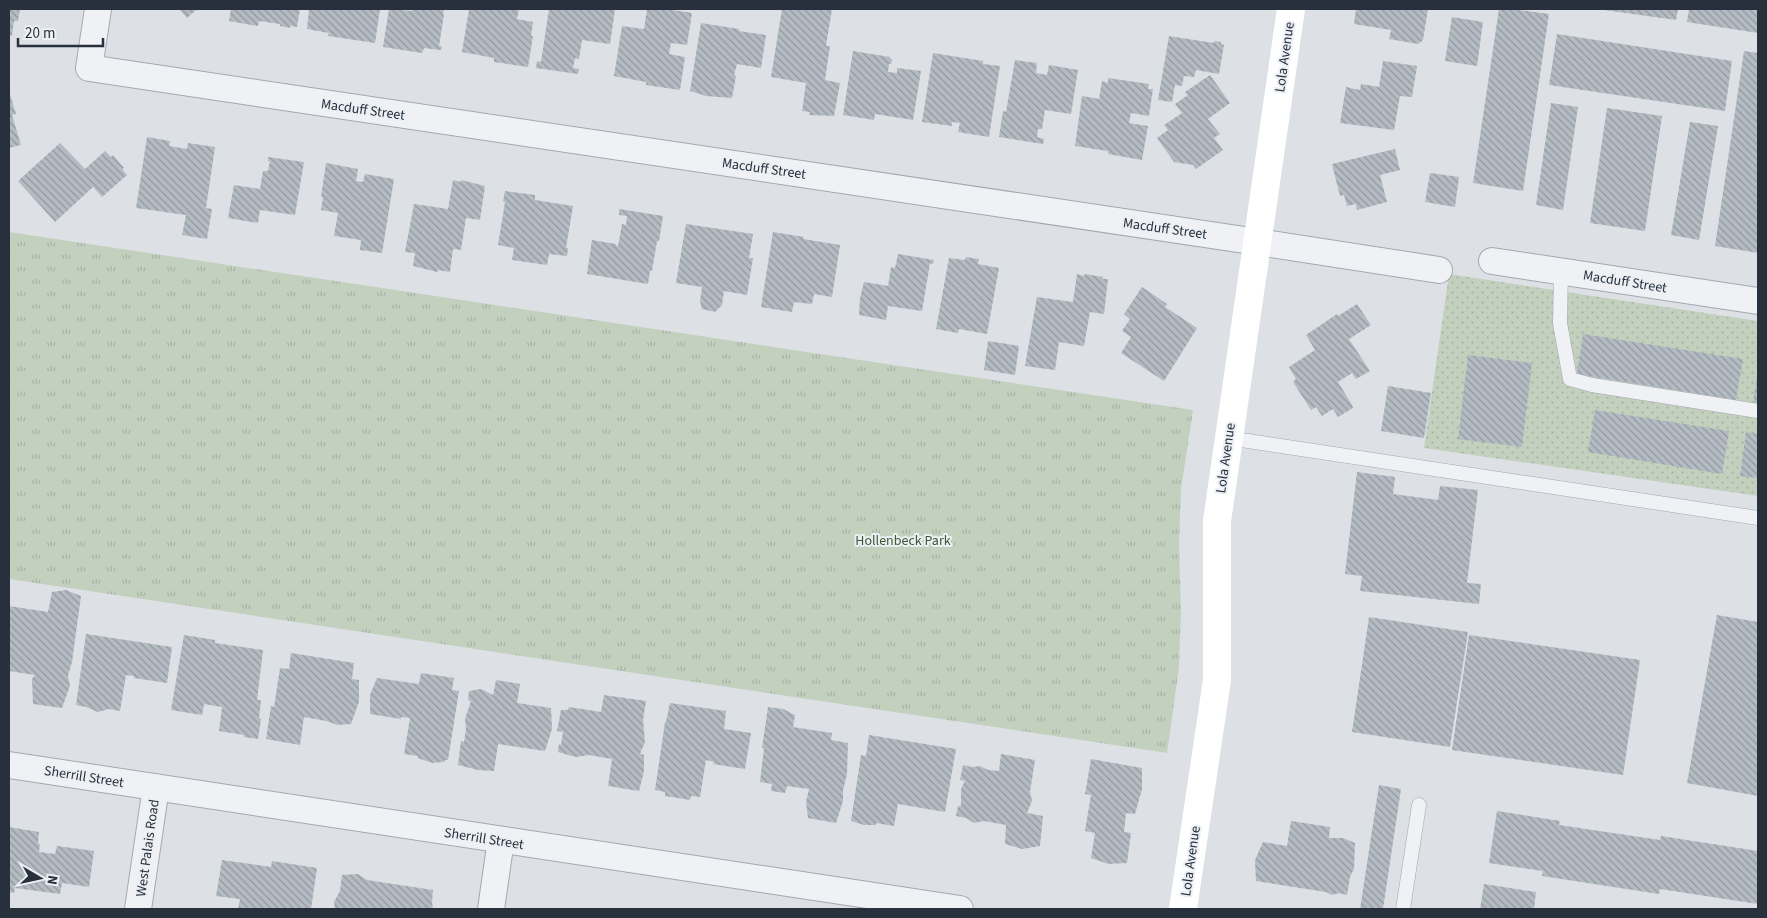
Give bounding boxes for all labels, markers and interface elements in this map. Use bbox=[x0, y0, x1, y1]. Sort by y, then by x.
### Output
scale bar bbox=[18, 15, 102, 47]
street label: Lola Avenue bbox=[1270, 21, 1300, 94]
text: 20 m bbox=[25, 23, 55, 44]
street label: Macduff Street bbox=[320, 94, 406, 126]
street label: Macduff Street bbox=[721, 153, 807, 185]
street label: Macduff Street bbox=[1122, 213, 1208, 245]
street label: Macduff Street bbox=[1581, 265, 1668, 299]
street label: Lola Avenue bbox=[1211, 422, 1241, 495]
park label: Hollenbeck Park bbox=[855, 531, 951, 551]
street label: Sherrill Street bbox=[43, 761, 125, 793]
street label: West Palais Road bbox=[131, 798, 165, 898]
street label: Sherrill Street bbox=[443, 823, 525, 855]
street label: Lola Avenue bbox=[1176, 825, 1206, 898]
north arrow bbox=[15, 853, 65, 903]
text: N bbox=[41, 874, 62, 886]

